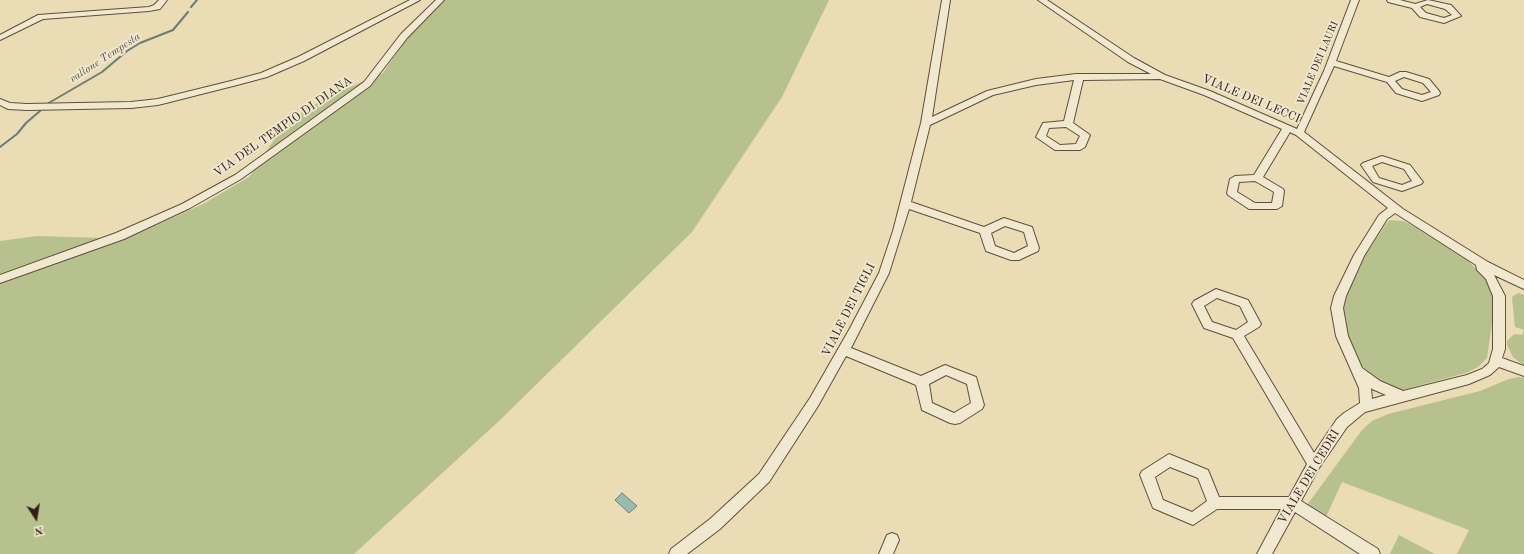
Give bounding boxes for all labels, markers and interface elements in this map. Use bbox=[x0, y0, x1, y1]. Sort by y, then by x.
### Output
street label: VIALE DEI LAURI bbox=[1295, 19, 1341, 107]
water label: vallone Tempesta bbox=[67, 30, 143, 86]
street label: VIALE DEI LECCI bbox=[1200, 72, 1302, 126]
street label: VIA DEL TEMPIO DI DIANA bbox=[211, 74, 355, 180]
street label: VIALE DEI TIGLI bbox=[819, 261, 879, 359]
street label: VIALE DEI CEDRI bbox=[1275, 427, 1343, 527]
north arrow bbox=[16, 498, 56, 538]
text: N bbox=[33, 524, 44, 536]

